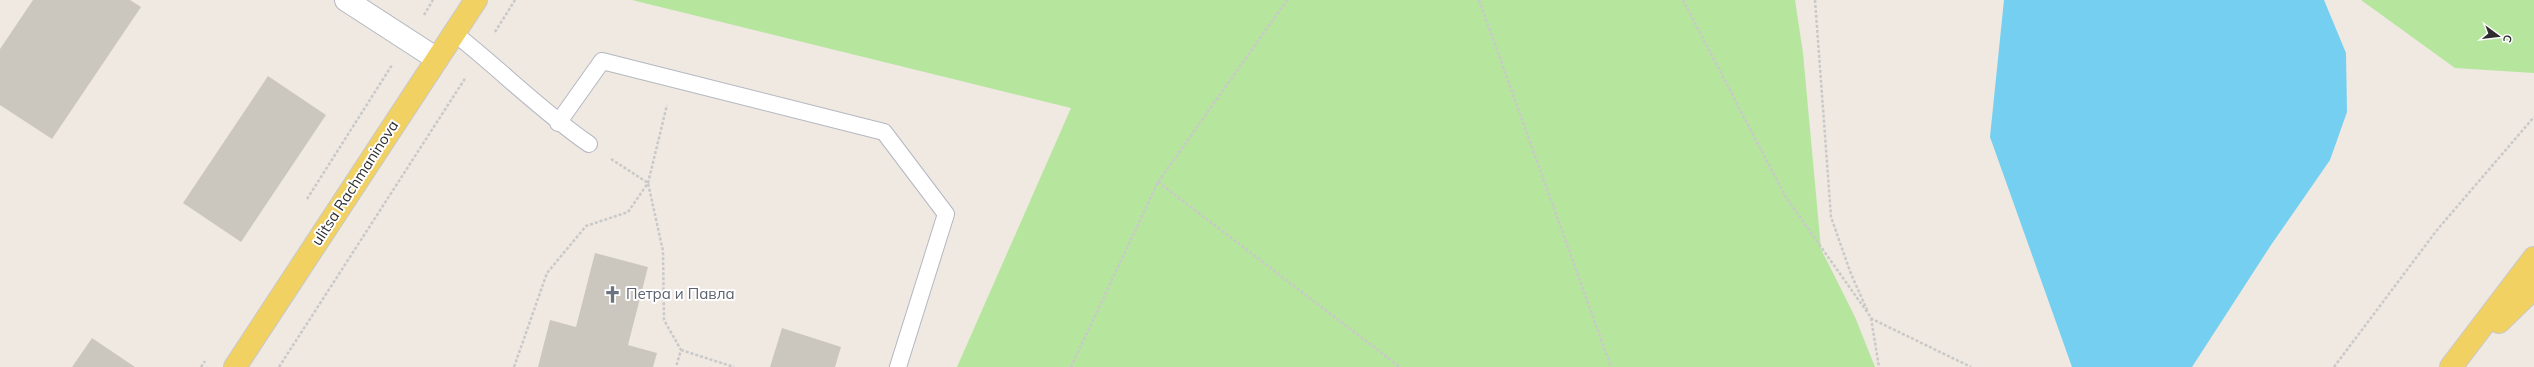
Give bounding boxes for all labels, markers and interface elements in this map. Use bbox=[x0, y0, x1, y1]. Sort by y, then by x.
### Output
north arrow bbox=[2478, 16, 2518, 56]
text: С bbox=[2500, 33, 2515, 44]
street label: ulitsa Rachmaninova bbox=[307, 117, 402, 249]
church icon: Петра и Павла bbox=[603, 284, 623, 304]
place label: Петра и Павла bbox=[626, 284, 735, 303]

